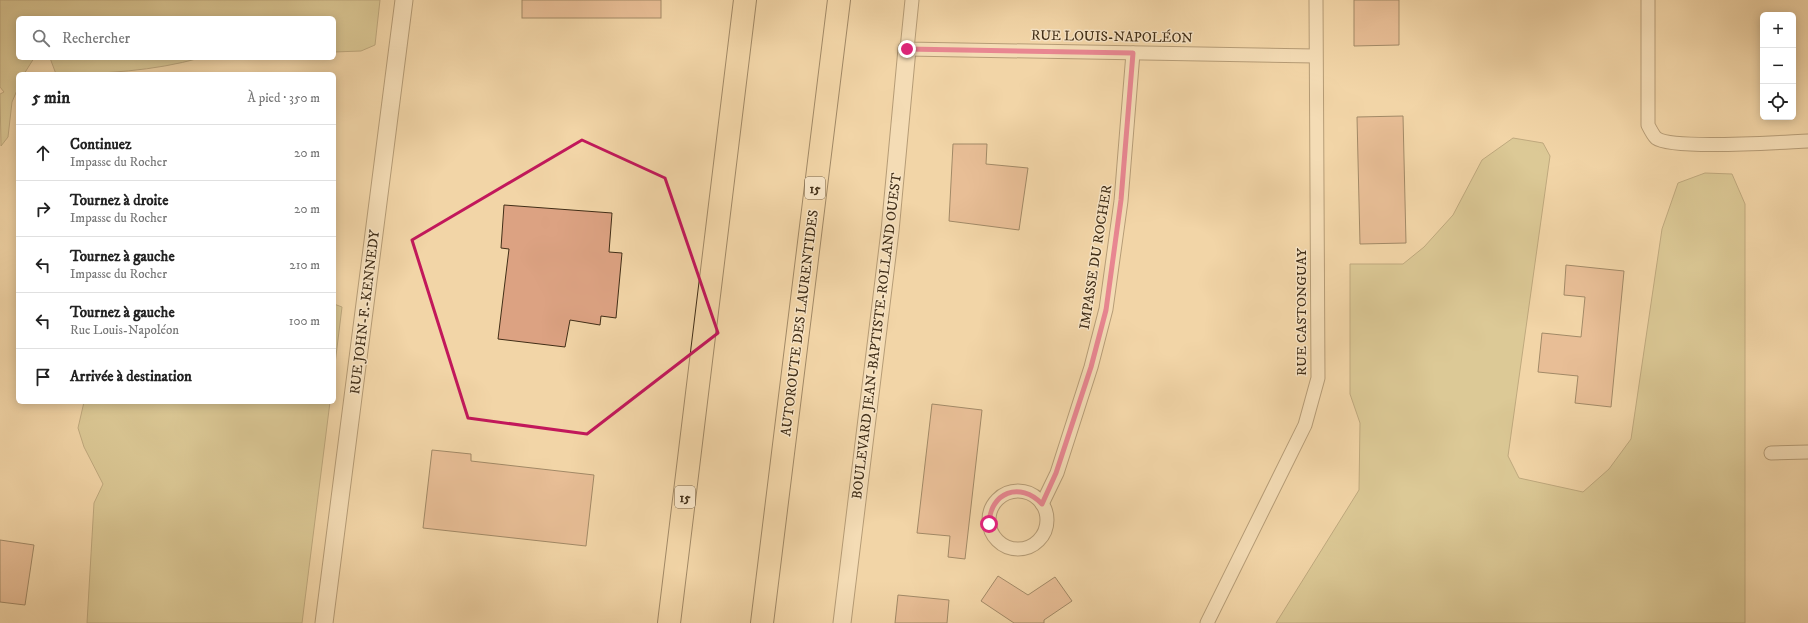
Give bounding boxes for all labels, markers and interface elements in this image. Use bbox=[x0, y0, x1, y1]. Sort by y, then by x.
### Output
map controls bbox=[1760, 12, 1796, 120]
button: + bbox=[1760, 12, 1796, 48]
search box bbox=[16, 16, 336, 60]
icon: search bbox=[30, 27, 52, 49]
street label: RUE LOUIS-NAPOLÉON bbox=[1031, 27, 1193, 47]
text: Rechercher bbox=[62, 29, 130, 48]
route end bbox=[898, 40, 916, 58]
button: − bbox=[1760, 48, 1796, 84]
button: locate bbox=[1760, 84, 1796, 120]
text: 5 min bbox=[32, 87, 70, 109]
text: À pied · 350 m bbox=[248, 90, 320, 106]
text: Continuez bbox=[70, 135, 131, 154]
icon: ahead bbox=[32, 142, 54, 164]
text: 20 m bbox=[294, 145, 320, 161]
text: Impasse du Rocher bbox=[70, 154, 167, 170]
street label: BOULEVARD JEAN-BAPTISTE-ROLLAND OUEST bbox=[848, 171, 906, 500]
road number: 15 bbox=[805, 177, 825, 199]
street label: IMPASSE DU ROCHER bbox=[1076, 183, 1116, 331]
text: Tournez à droite bbox=[70, 191, 168, 210]
icon: right bbox=[32, 198, 54, 220]
text: 20 m bbox=[294, 201, 320, 217]
street label: AUTOROUTE DES LAURENTIDES bbox=[777, 209, 823, 437]
text: Impasse du Rocher bbox=[70, 210, 167, 226]
street label: RUE JOHN-F.-KENNEDY bbox=[346, 229, 384, 395]
text: Tournez à gauche bbox=[70, 247, 175, 266]
street label: RUE CASTONGUAY bbox=[1293, 248, 1311, 376]
icon: left bbox=[32, 254, 54, 276]
text: 210 m bbox=[289, 257, 320, 273]
text: Impasse du Rocher bbox=[70, 266, 167, 282]
text: Tournez à gauche bbox=[70, 303, 175, 322]
icon: left bbox=[32, 310, 54, 332]
text: 100 m bbox=[289, 313, 320, 329]
text: Rue Louis-Napoléon bbox=[70, 322, 179, 338]
icon: arrive bbox=[32, 366, 54, 388]
text: Arrivée à destination bbox=[70, 367, 192, 386]
road number: 15 bbox=[675, 486, 695, 508]
route start bbox=[980, 515, 998, 533]

